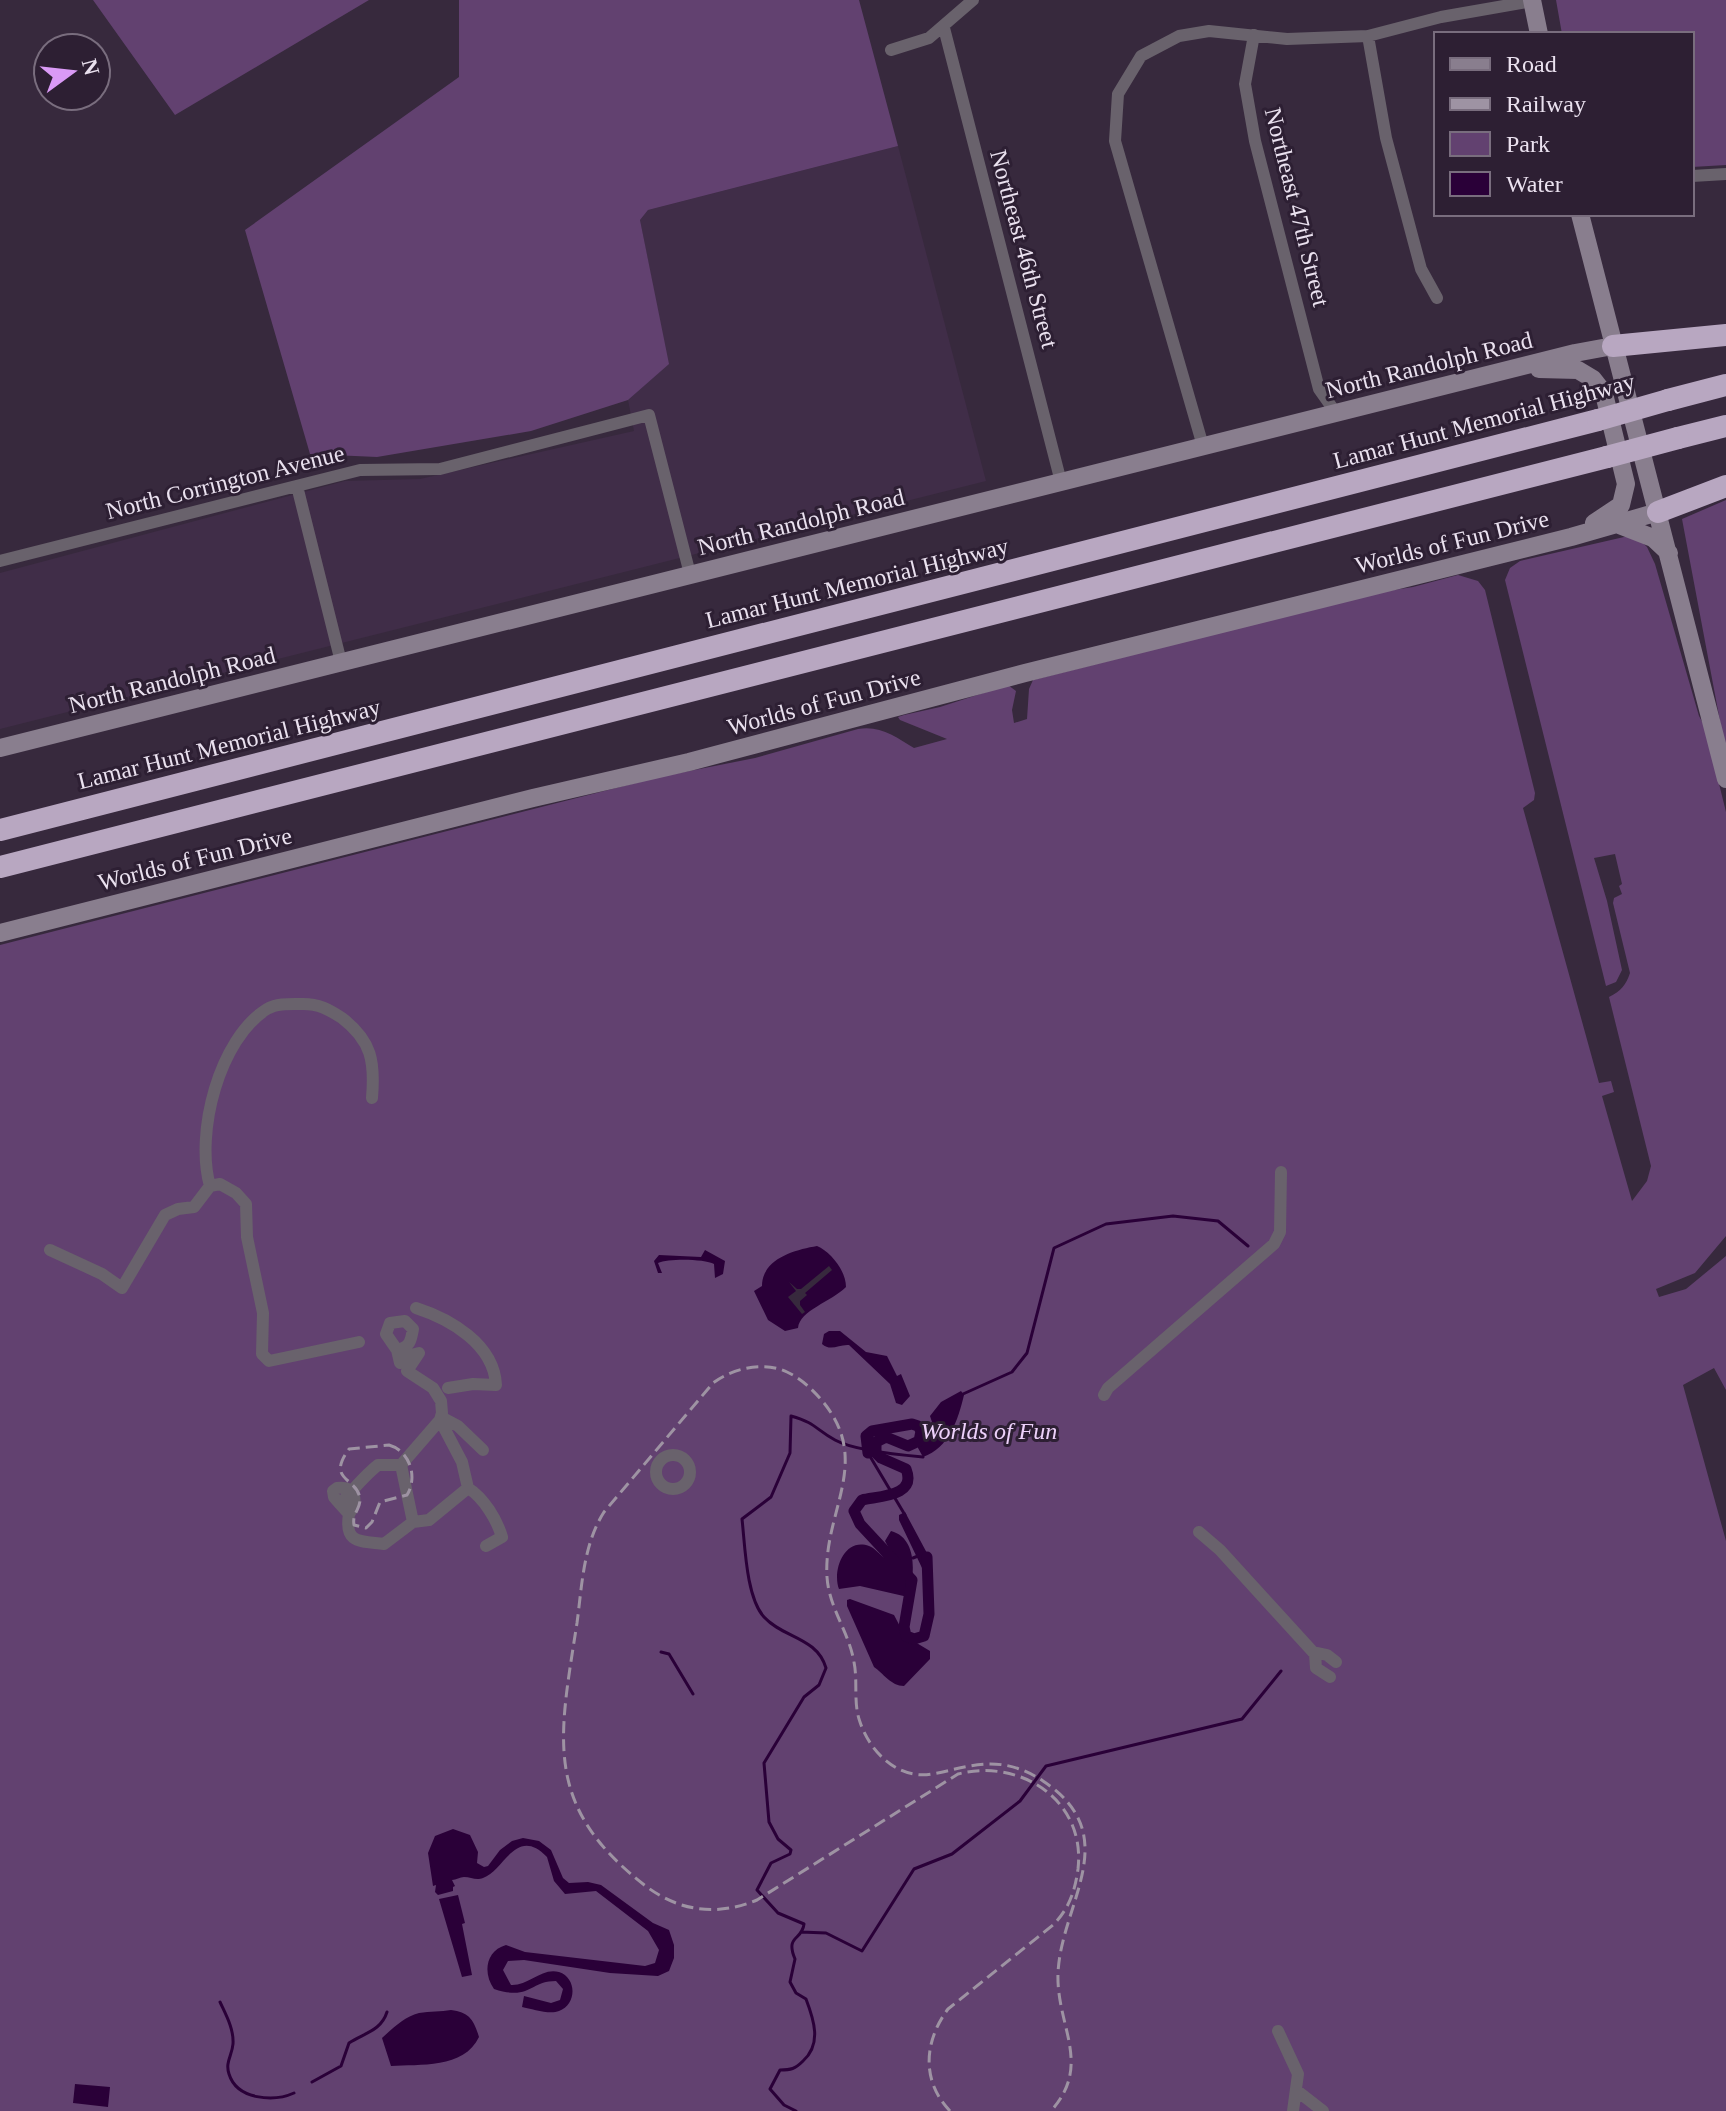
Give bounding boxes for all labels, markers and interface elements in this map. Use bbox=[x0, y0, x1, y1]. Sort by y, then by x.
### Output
north arrow bbox=[32, 32, 112, 112]
legend bbox=[1434, 32, 1694, 216]
text: Road bbox=[1506, 51, 1557, 77]
text: N bbox=[77, 56, 105, 78]
text: Railway bbox=[1506, 91, 1586, 117]
street label: Northeast 47th Street bbox=[1260, 105, 1334, 309]
text: Park bbox=[1506, 131, 1550, 157]
street label: Northeast 46th Street bbox=[985, 147, 1063, 351]
text: Water bbox=[1506, 171, 1563, 197]
street label: North Randolph Road bbox=[1323, 327, 1535, 403]
street label: Lamar Hunt Memorial Highway bbox=[1330, 368, 1638, 474]
street label: North Corrington Avenue bbox=[103, 440, 347, 524]
street label: North Randolph Road bbox=[695, 484, 907, 560]
street label: Worlds of Fun Drive bbox=[1352, 505, 1552, 579]
street label: Lamar Hunt Memorial Highway bbox=[703, 533, 1011, 633]
street label: North Randolph Road bbox=[66, 642, 278, 718]
street label: Worlds of Fun Drive bbox=[725, 664, 923, 740]
street label: Lamar Hunt Memorial Highway bbox=[75, 694, 383, 794]
street label: Worlds of Fun Drive bbox=[95, 822, 295, 896]
park label: Worlds of Fun bbox=[921, 1418, 1057, 1444]

